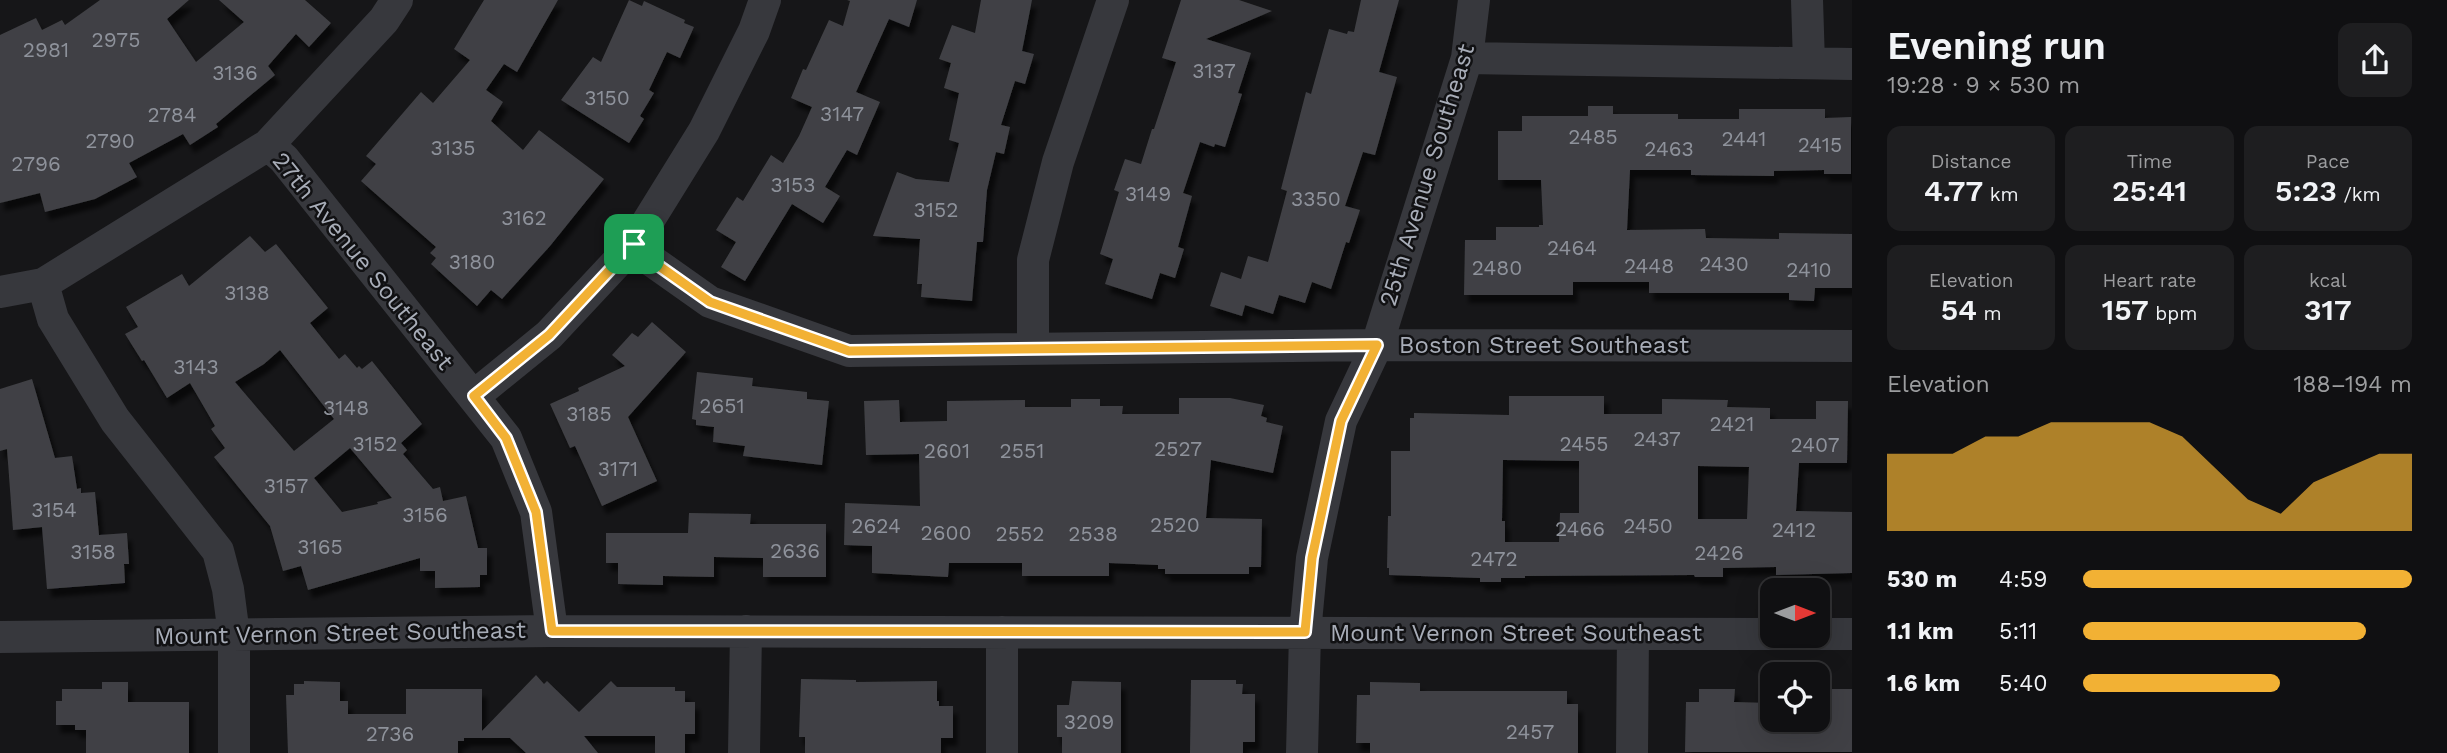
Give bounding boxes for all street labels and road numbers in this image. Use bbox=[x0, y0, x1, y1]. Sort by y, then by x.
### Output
street label: 25th Avenue Southeast bbox=[1374, 40, 1480, 310]
street label: 27th Avenue Southeast bbox=[267, 147, 459, 375]
street label: Boston Street Southeast bbox=[1399, 331, 1689, 359]
street label: Mount Vernon Street Southeast bbox=[154, 616, 526, 650]
street label: Mount Vernon Street Southeast bbox=[1330, 619, 1702, 647]

